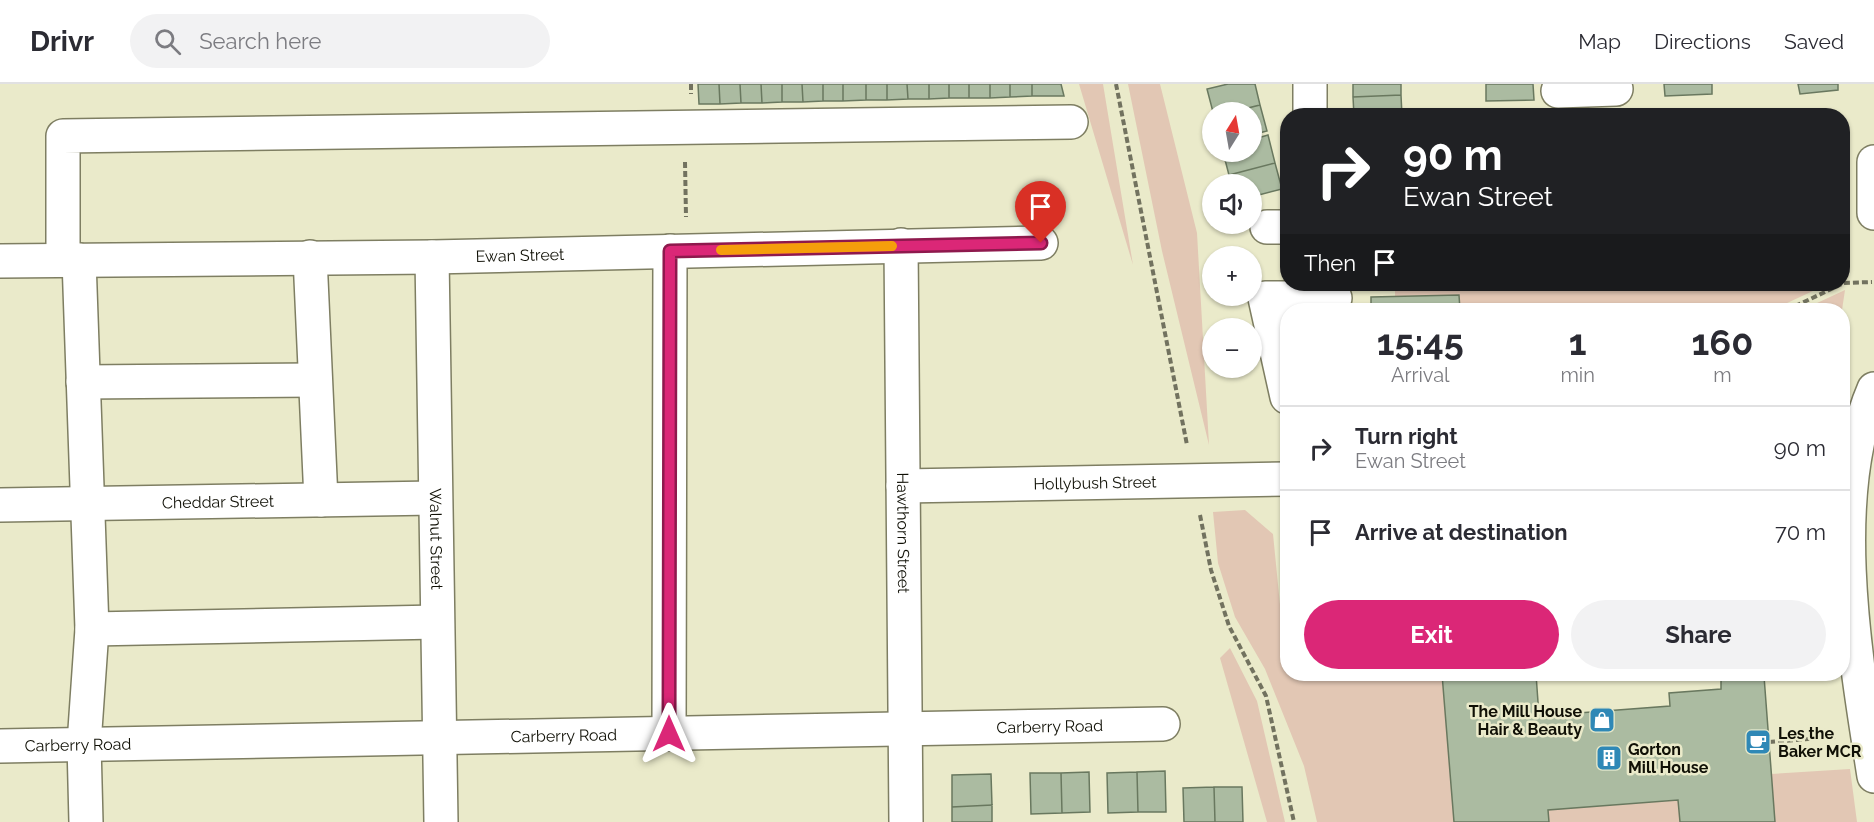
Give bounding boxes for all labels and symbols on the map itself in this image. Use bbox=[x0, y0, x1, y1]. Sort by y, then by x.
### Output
north arrow bbox=[1202, 102, 1262, 162]
pin bbox=[1015, 181, 1066, 243]
street label: Ewan Street bbox=[475, 245, 565, 266]
street label: Hawthorn Street bbox=[893, 472, 913, 594]
street label: Hollybush Street bbox=[1033, 472, 1157, 494]
street label: Walnut Street bbox=[426, 488, 446, 591]
street label: Cheddar Street bbox=[162, 492, 275, 512]
position arrow bbox=[637, 702, 701, 766]
place label: The Mill House Hair & Beauty bbox=[1469, 702, 1582, 739]
shop icon: The Mill House Hair & Beauty bbox=[1587, 705, 1617, 735]
street label: Carberry Road bbox=[996, 716, 1103, 737]
place label: Les the Baker MCR bbox=[1778, 724, 1862, 761]
street label: Carberry Road bbox=[510, 725, 617, 746]
cafe icon: Les the Baker MCR bbox=[1743, 727, 1773, 757]
street label: Carberry Road bbox=[25, 735, 132, 756]
place label: Gorton Mill House bbox=[1628, 740, 1709, 777]
building icon: Gorton Mill House bbox=[1594, 743, 1624, 773]

